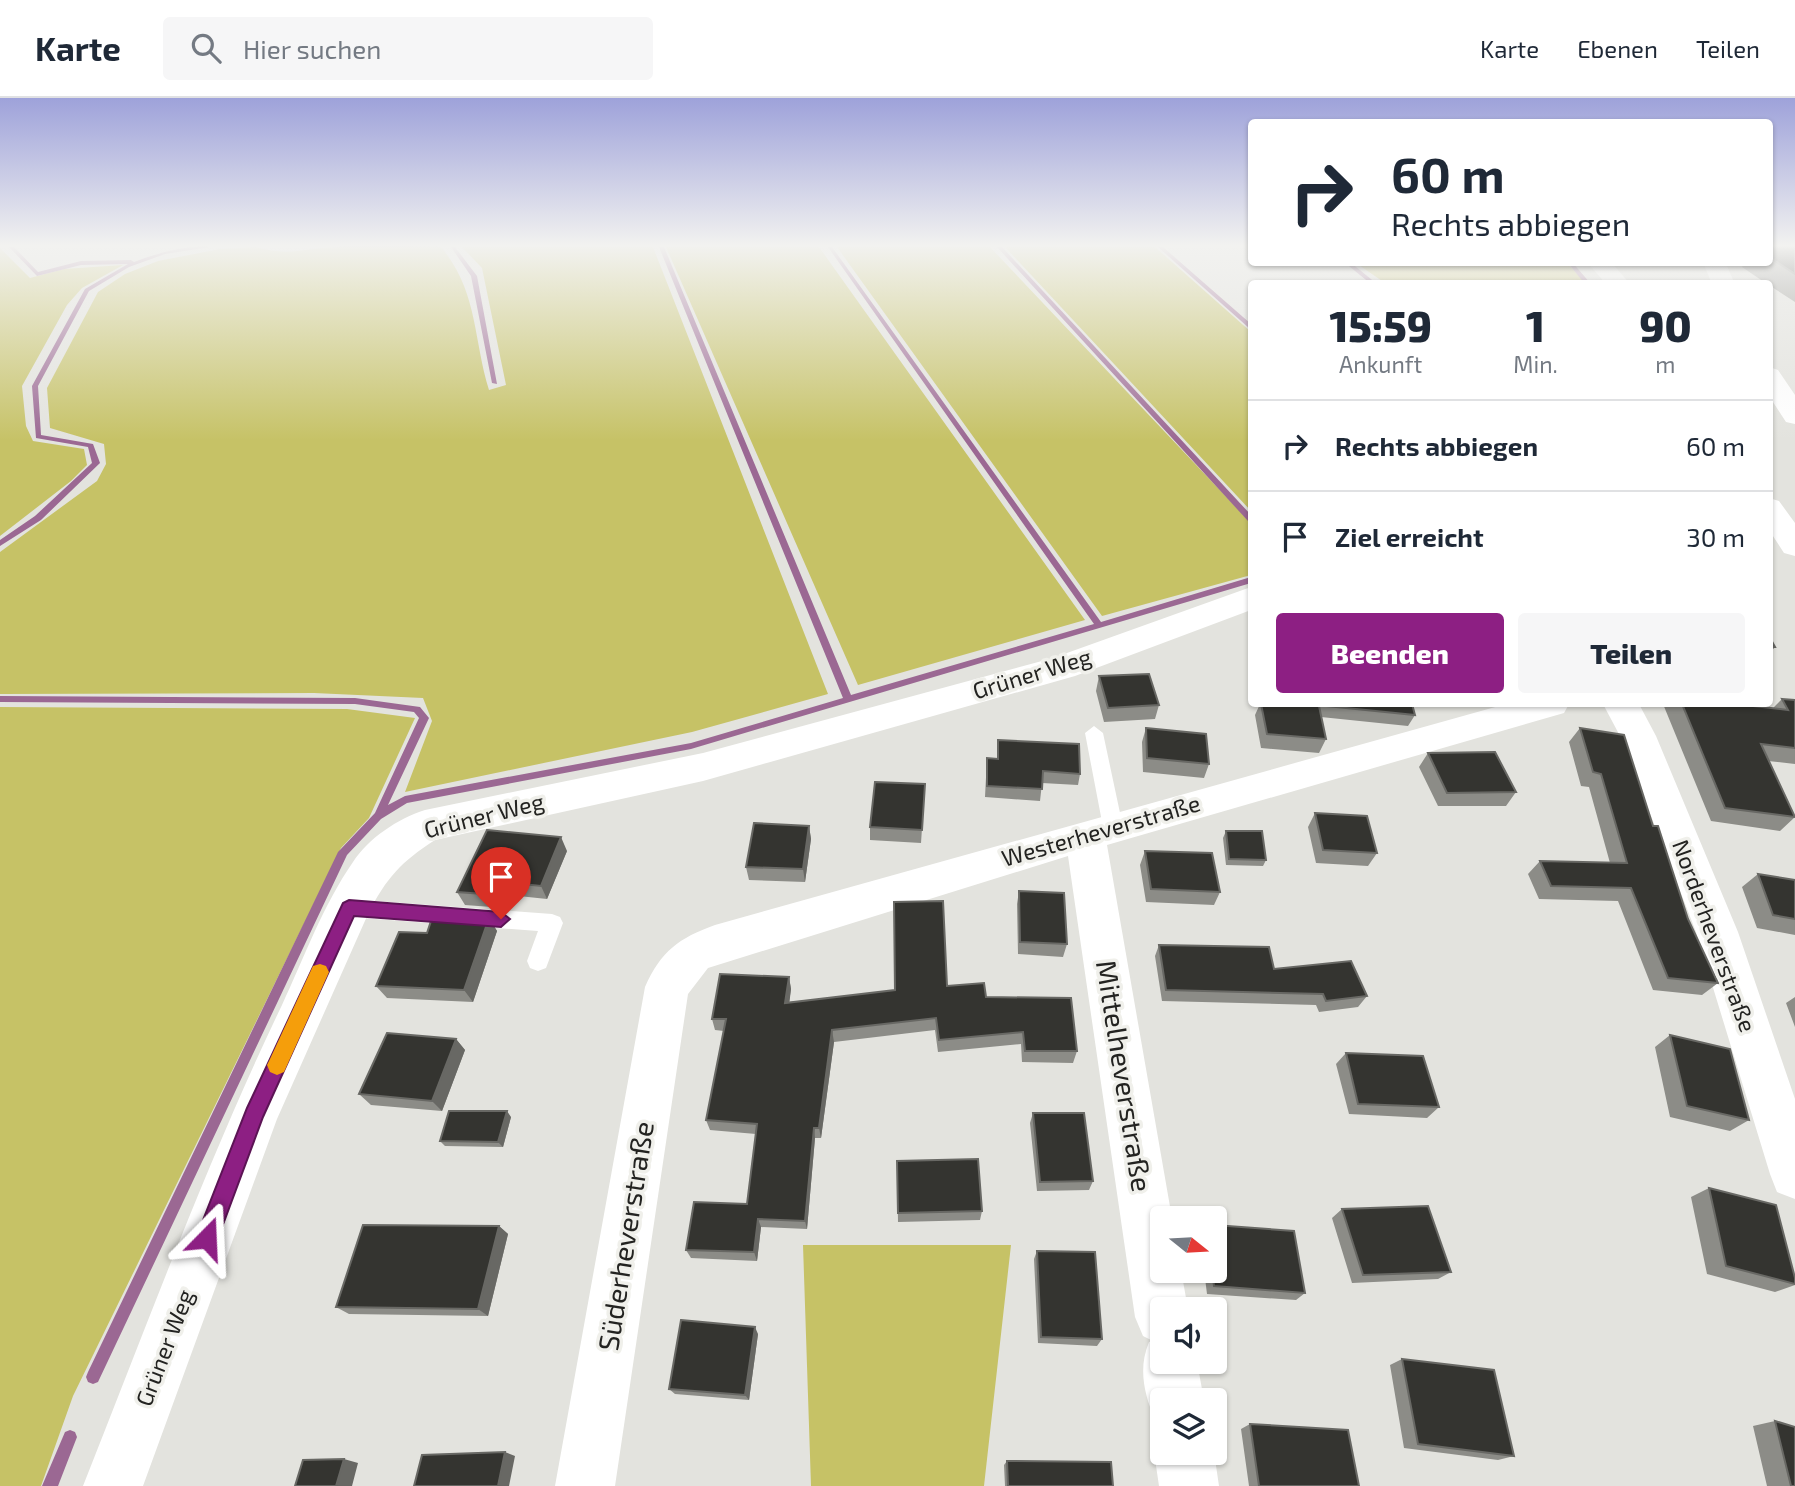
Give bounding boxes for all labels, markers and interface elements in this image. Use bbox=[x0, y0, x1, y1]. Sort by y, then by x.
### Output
search box bbox=[163, 17, 653, 80]
text: Karte bbox=[35, 28, 121, 68]
icon: search bbox=[187, 29, 225, 67]
text: Hier suchen bbox=[243, 33, 381, 64]
text: Karte bbox=[1480, 34, 1539, 63]
text: Ebenen bbox=[1577, 34, 1658, 63]
text: Teilen bbox=[1696, 34, 1760, 63]
text: 60 m bbox=[1391, 144, 1505, 203]
icon: right bbox=[1276, 147, 1367, 238]
text: Rechts abbiegen bbox=[1391, 204, 1630, 242]
text: 15:59 bbox=[1329, 300, 1432, 350]
text: 1 bbox=[1526, 300, 1545, 350]
text: 90 bbox=[1639, 300, 1692, 350]
text: Ankunft bbox=[1339, 350, 1422, 378]
text: Min. bbox=[1513, 350, 1558, 378]
text: m bbox=[1655, 350, 1675, 378]
icon: right bbox=[1276, 427, 1314, 465]
text: Rechts abbiegen bbox=[1335, 430, 1538, 461]
text: 60 m bbox=[1686, 430, 1745, 461]
icon: arrive bbox=[1276, 518, 1314, 556]
text: Ziel erreicht bbox=[1335, 521, 1484, 552]
text: 30 m bbox=[1686, 521, 1745, 552]
button: Beenden bbox=[1276, 613, 1504, 693]
button: Teilen bbox=[1518, 613, 1745, 693]
street label: Grüner Weg bbox=[969, 642, 1095, 704]
street label: Grüner Weg bbox=[421, 787, 547, 843]
street label: Westerheverstraße bbox=[998, 788, 1203, 872]
street label: Norderheverstraße bbox=[1667, 836, 1763, 1036]
pin bbox=[471, 847, 531, 919]
icon: arrive bbox=[482, 858, 520, 896]
street label: Mittelheverstraße bbox=[1090, 958, 1160, 1194]
street label: Süderheverstraße bbox=[590, 1119, 660, 1353]
position arrow bbox=[170, 1201, 244, 1275]
north arrow bbox=[1150, 1206, 1227, 1283]
map controls bbox=[1150, 1206, 1227, 1465]
street label: Grüner Weg bbox=[129, 1285, 199, 1410]
button: sound bbox=[1150, 1297, 1227, 1374]
button: layers bbox=[1150, 1388, 1227, 1465]

